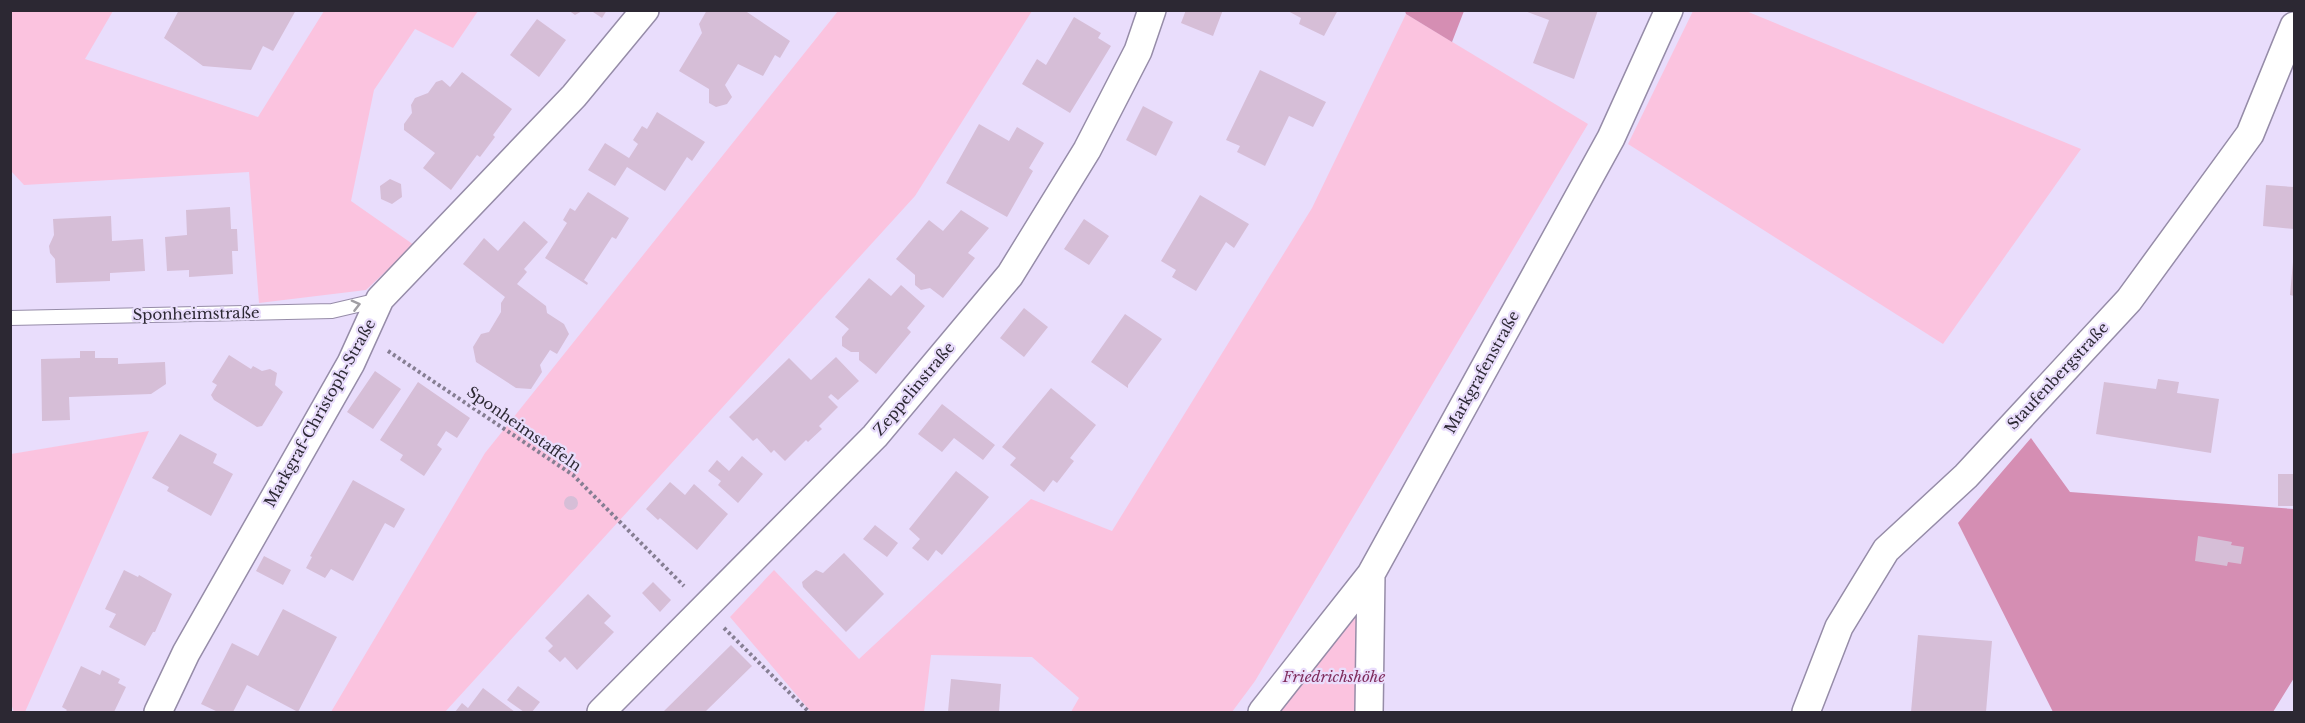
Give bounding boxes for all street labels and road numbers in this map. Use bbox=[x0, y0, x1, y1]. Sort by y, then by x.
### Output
street label: Sponheimstraße bbox=[132, 303, 260, 324]
street label: Markgrafenstraße bbox=[1440, 307, 1523, 436]
street label: Markgraf-Christoph-Straße bbox=[260, 315, 379, 510]
street label: Staufenbergstraße bbox=[2003, 318, 2112, 433]
street label: Zeppelinstraße bbox=[869, 338, 958, 439]
street label: Sponheimstaffeln bbox=[463, 382, 585, 475]

